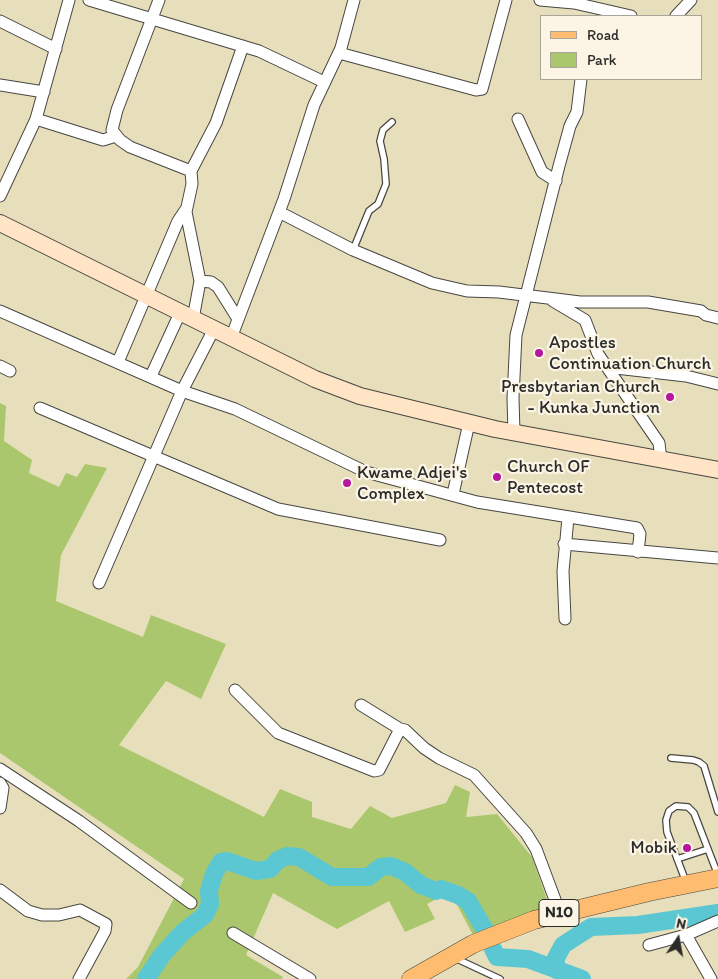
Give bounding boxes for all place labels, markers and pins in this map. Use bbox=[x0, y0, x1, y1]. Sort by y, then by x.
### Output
place label: Apostles Continuation Church bbox=[549, 332, 711, 374]
marker: Apostles Continuation Church bbox=[533, 347, 545, 359]
place label: Presbytarian Church - Kunka Junction bbox=[501, 376, 660, 418]
marker: Presbytarian Church - Kunka Junction bbox=[664, 391, 676, 403]
place label: Church OF Pentecost bbox=[507, 456, 589, 498]
place label: Kwame Adjei's Complex bbox=[357, 462, 467, 504]
marker: Church OF Pentecost bbox=[491, 471, 503, 483]
marker: Kwame Adjei's Complex bbox=[341, 477, 353, 489]
place label: Mobik bbox=[630, 837, 677, 859]
marker: Mobik bbox=[681, 842, 693, 854]

